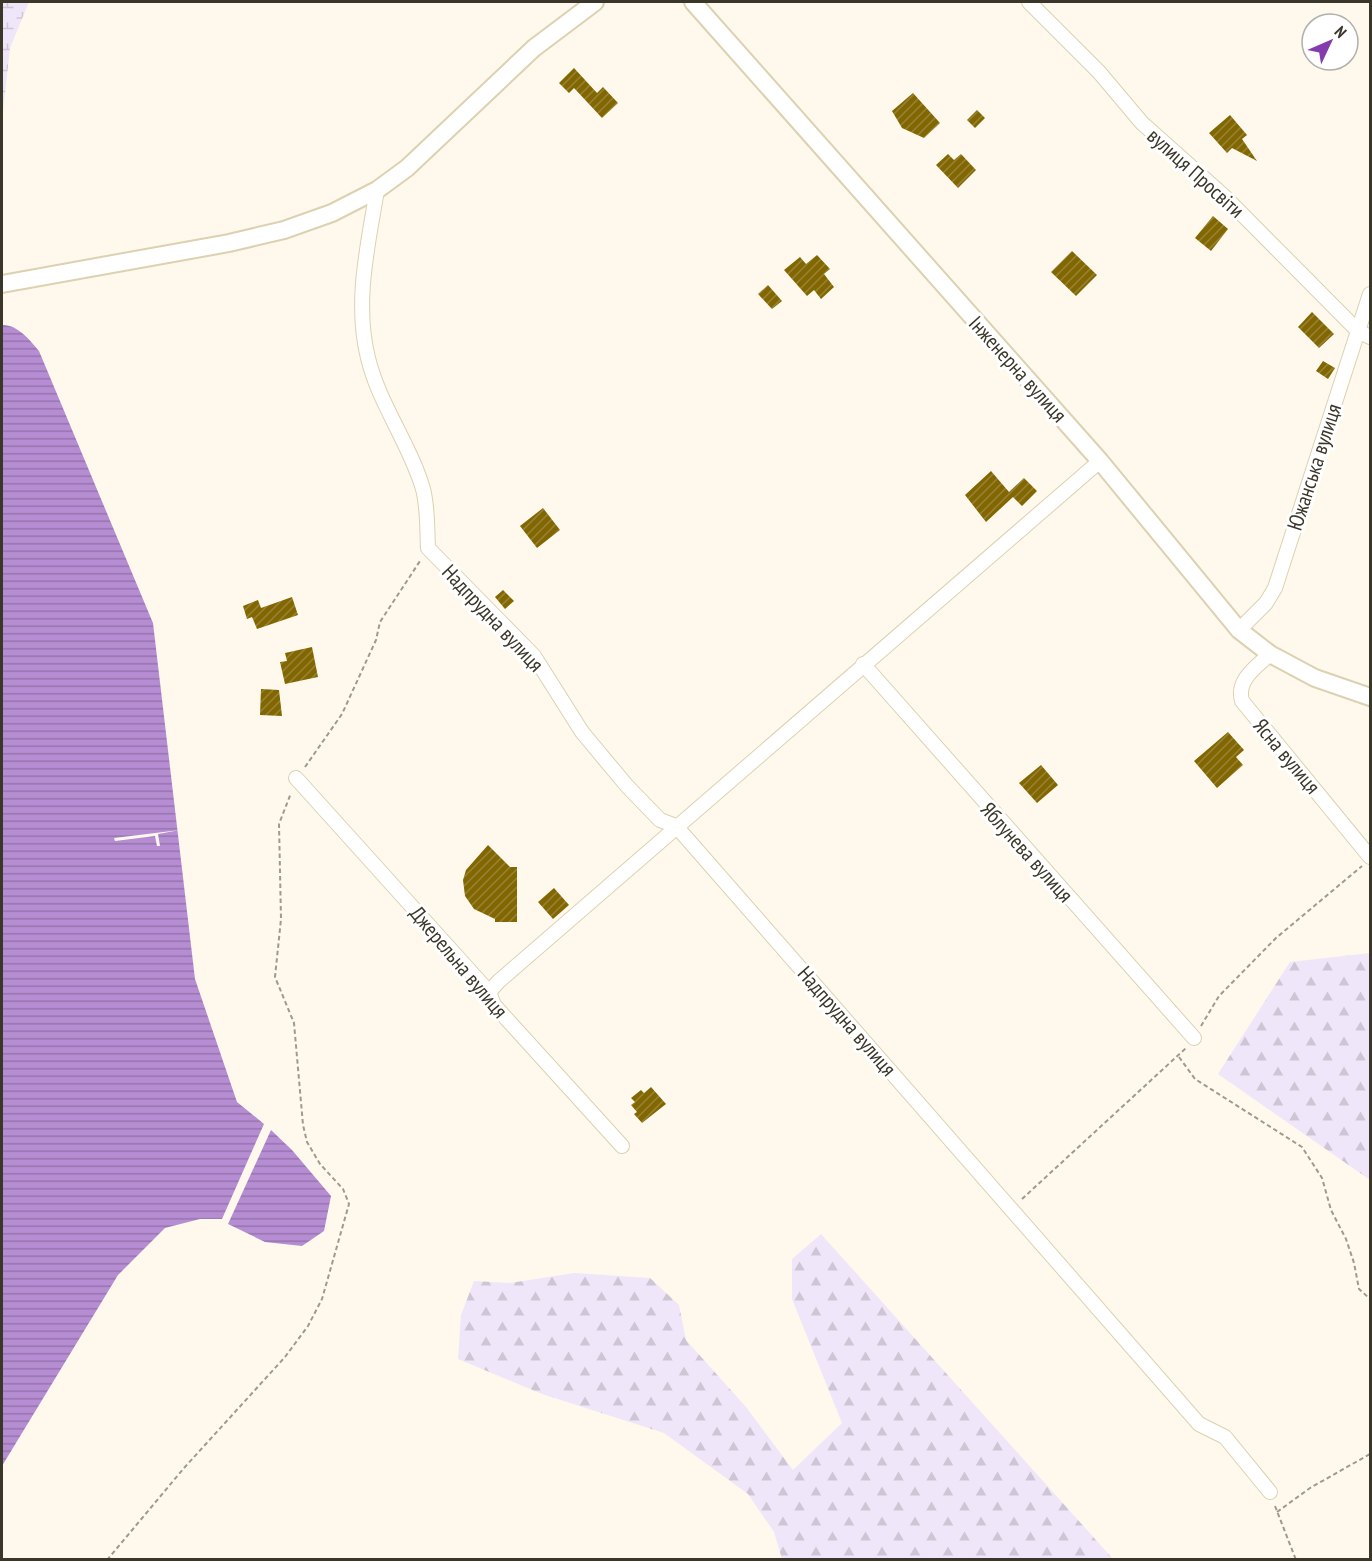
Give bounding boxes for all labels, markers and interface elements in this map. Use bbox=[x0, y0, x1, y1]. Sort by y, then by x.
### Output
north arrow bbox=[1300, 12, 1360, 72]
text: N bbox=[1331, 22, 1351, 42]
street label: вулиця Просвіти bbox=[1142, 122, 1250, 224]
street label: Інженерна вулиця bbox=[963, 310, 1073, 428]
street label: Южанська вулиця bbox=[1281, 400, 1347, 534]
street label: Надпрудна вулиця bbox=[436, 559, 550, 677]
street label: Ясна вулиця bbox=[1248, 713, 1326, 799]
street label: Яблунева вулиця bbox=[975, 796, 1079, 908]
street label: Джерельна вулиця bbox=[404, 900, 514, 1024]
street label: Надпрудна вулиця bbox=[792, 960, 902, 1082]

